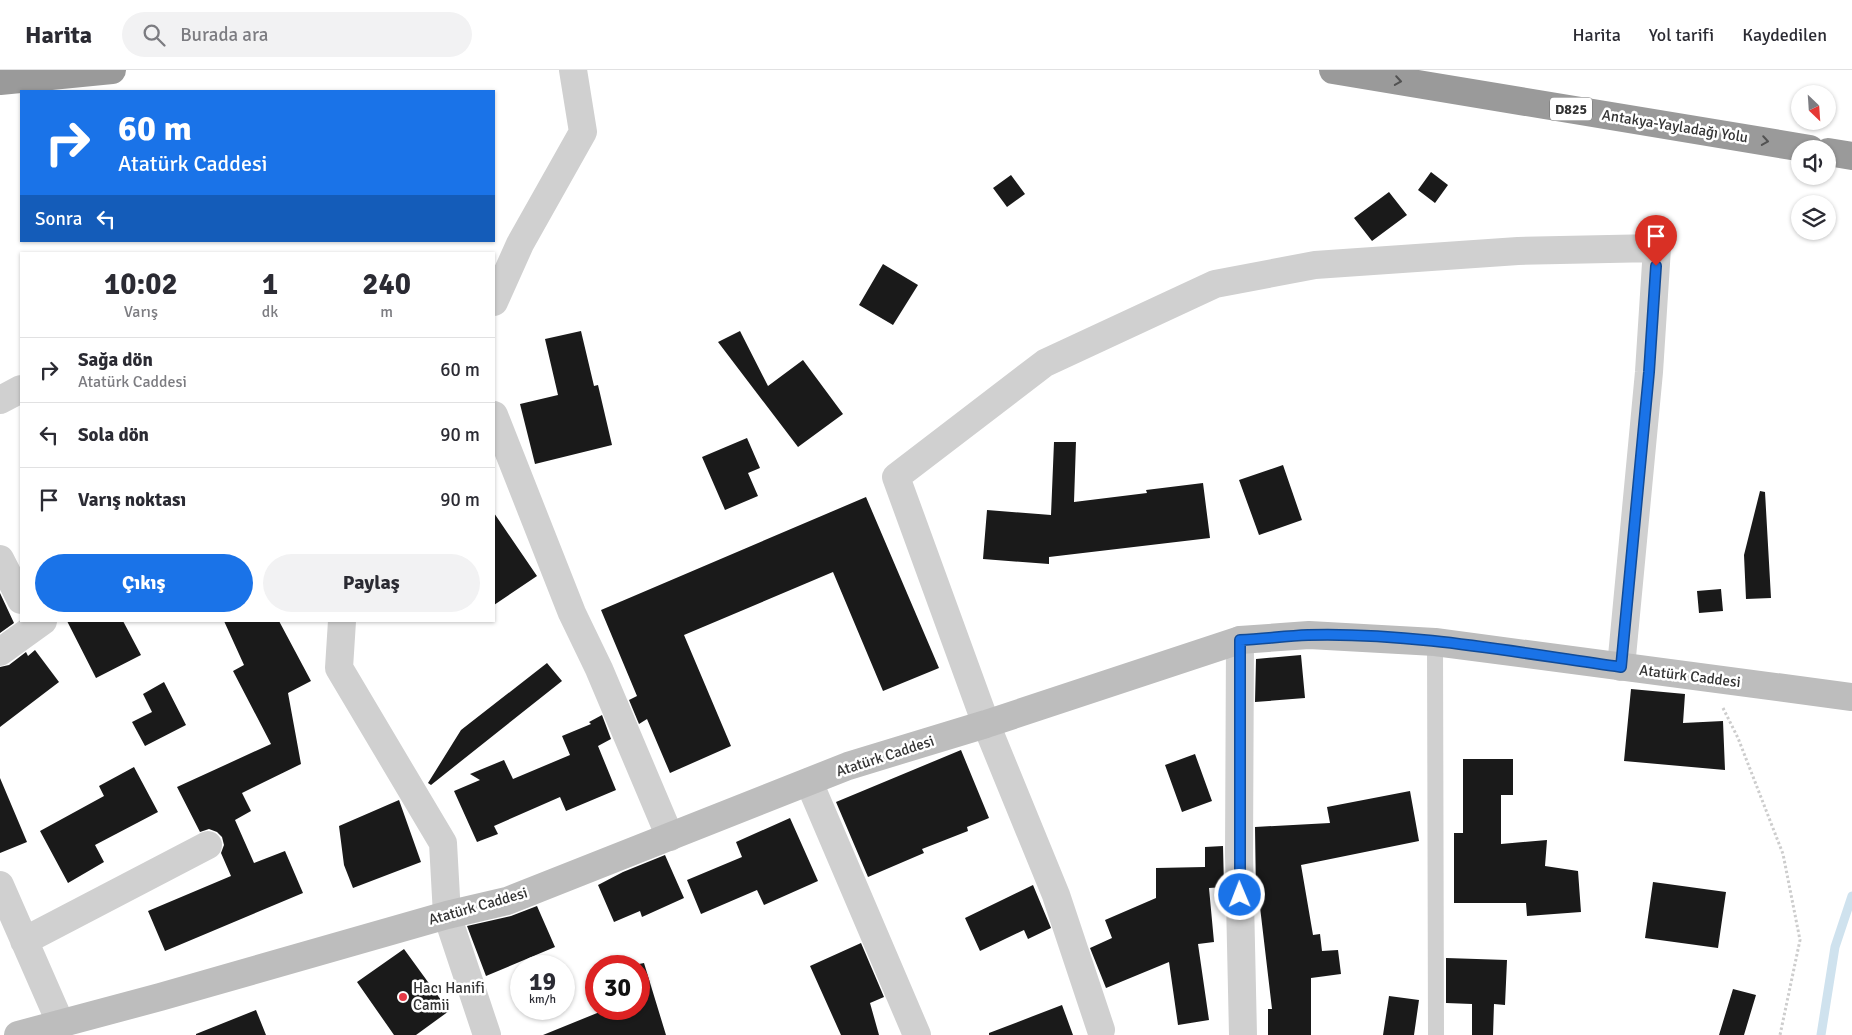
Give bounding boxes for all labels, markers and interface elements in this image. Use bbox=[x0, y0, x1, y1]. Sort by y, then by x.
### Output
search box bbox=[122, 12, 472, 57]
text: Harita bbox=[25, 20, 92, 50]
icon: search bbox=[140, 21, 168, 49]
text: Burada ara bbox=[180, 23, 268, 47]
text: Harita bbox=[1572, 24, 1621, 46]
text: Yol tarifi bbox=[1649, 24, 1714, 46]
text: Kaydedilen bbox=[1742, 24, 1827, 46]
one-way arrow bbox=[1394, 75, 1402, 85]
north arrow bbox=[1791, 85, 1836, 130]
map controls bbox=[1791, 85, 1836, 240]
road number: D825 bbox=[1550, 98, 1592, 120]
street label: Antakya-Yayladağı Yolu bbox=[1601, 106, 1749, 146]
text: 60 m bbox=[118, 107, 192, 150]
icon: right bbox=[35, 110, 100, 175]
one-way arrow bbox=[1761, 136, 1770, 146]
button: sound bbox=[1791, 140, 1836, 185]
text: Atatürk Caddesi bbox=[118, 150, 268, 177]
button: layers bbox=[1791, 195, 1836, 240]
icon: left bbox=[92, 205, 120, 233]
text: Sonra bbox=[35, 207, 82, 231]
pin bbox=[1635, 215, 1677, 266]
icon: arrive bbox=[1642, 222, 1670, 250]
text: 10:02 bbox=[104, 266, 178, 303]
text: 1 bbox=[262, 266, 278, 303]
text: 240 bbox=[362, 266, 411, 303]
text: Varış bbox=[124, 302, 158, 322]
text: dk bbox=[262, 302, 278, 322]
text: m bbox=[380, 302, 393, 322]
text: Sağa dön bbox=[78, 348, 153, 372]
icon: right bbox=[35, 356, 63, 384]
text: 60 m bbox=[440, 358, 480, 382]
text: Atatürk Caddesi bbox=[78, 372, 187, 392]
icon: left bbox=[35, 421, 63, 449]
text: Sola dön bbox=[78, 423, 149, 447]
text: 90 m bbox=[440, 423, 480, 447]
icon: arrive bbox=[35, 486, 63, 514]
text: Varış noktası bbox=[78, 488, 186, 512]
text: 90 m bbox=[440, 488, 480, 512]
button: Çıkış bbox=[35, 554, 253, 612]
button: Paylaş bbox=[263, 554, 480, 612]
street label: Atatürk Caddesi bbox=[1638, 661, 1742, 691]
street label: Atatürk Caddesi bbox=[834, 732, 936, 780]
position arrow bbox=[1213, 868, 1265, 920]
street label: Atatürk Caddesi bbox=[427, 883, 529, 929]
speed limit sign: 30 bbox=[585, 955, 650, 1020]
text: 19 bbox=[529, 966, 556, 997]
place label: Hacı Hanifi Camii bbox=[413, 979, 485, 1014]
marker: Hacı Hanifi Camii bbox=[397, 991, 409, 1003]
text: km/h bbox=[529, 992, 556, 1007]

